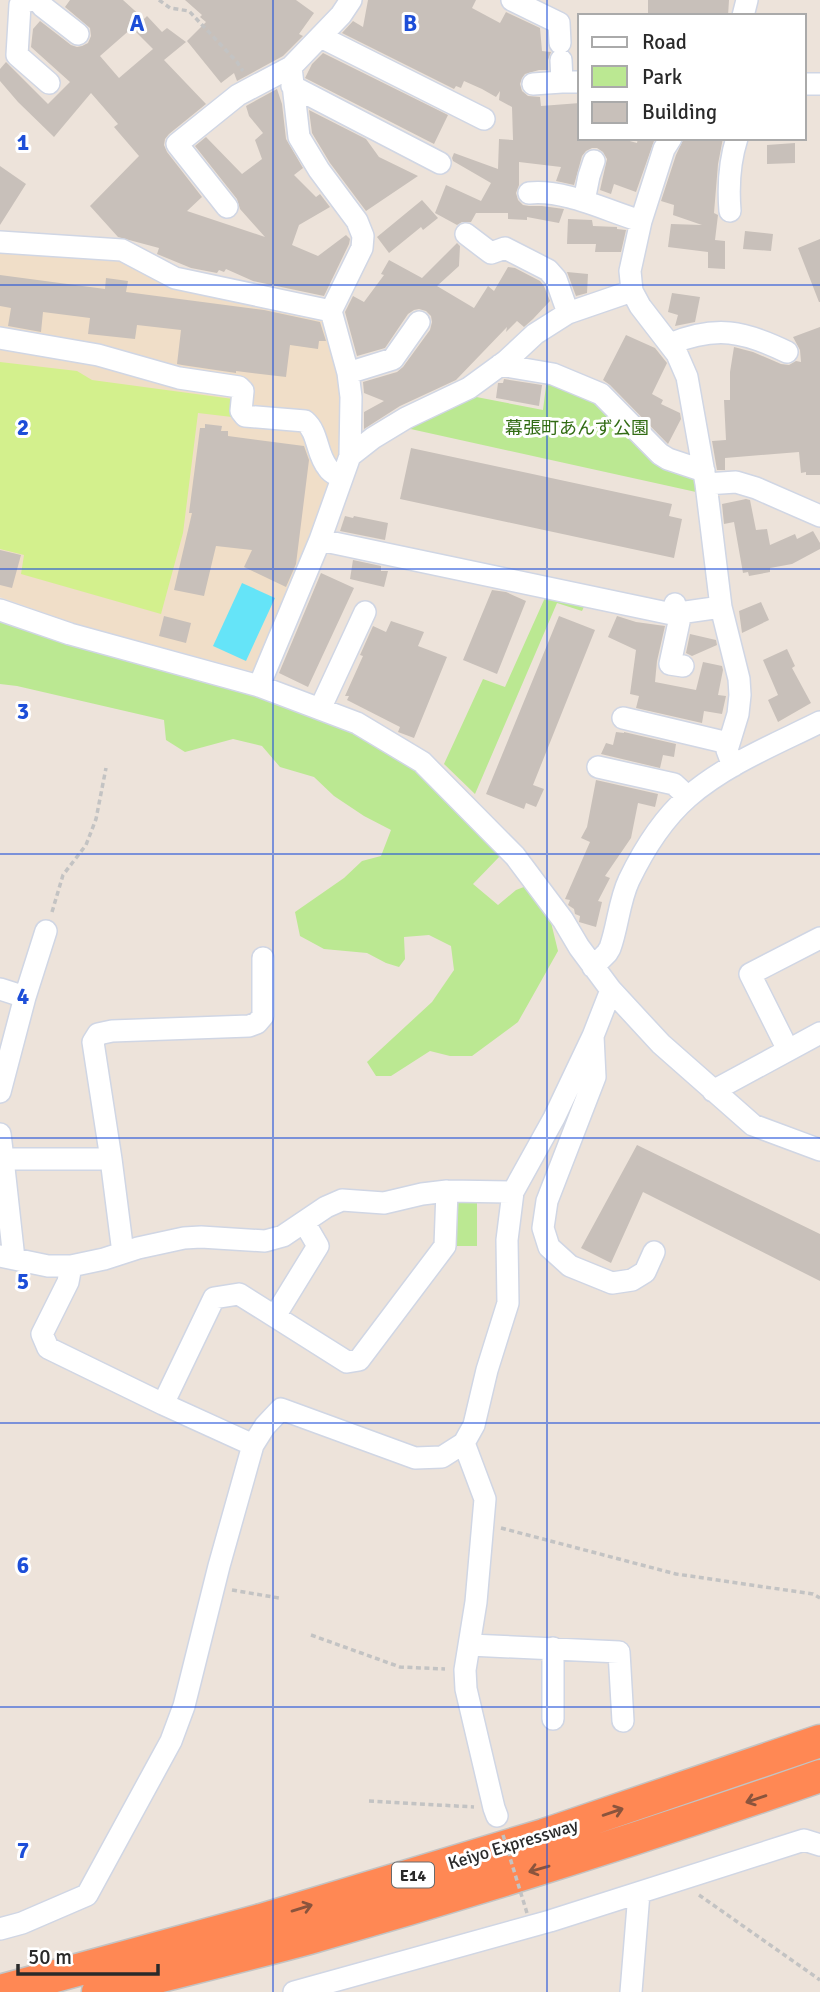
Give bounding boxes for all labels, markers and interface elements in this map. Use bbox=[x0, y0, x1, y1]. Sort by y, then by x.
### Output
text: A bbox=[130, 9, 145, 38]
text: B bbox=[403, 9, 417, 38]
legend bbox=[578, 14, 806, 140]
text: Road bbox=[642, 29, 687, 55]
text: Park bbox=[642, 64, 683, 90]
text: Building bbox=[642, 99, 717, 125]
text: 1 bbox=[17, 128, 29, 157]
text: 2 bbox=[17, 413, 29, 442]
park label: 幕張町あんず公園 bbox=[505, 417, 649, 439]
text: 3 bbox=[17, 697, 29, 726]
text: 4 bbox=[17, 982, 29, 1011]
text: 5 bbox=[17, 1267, 29, 1296]
text: 6 bbox=[17, 1551, 29, 1580]
one-way arrow bbox=[745, 1794, 767, 1806]
one-way arrow bbox=[601, 1805, 623, 1817]
street label: Keiyo Expressway bbox=[445, 1814, 581, 1874]
text: 7 bbox=[17, 1836, 29, 1865]
road number: E14 bbox=[392, 1862, 434, 1887]
one-way arrow bbox=[529, 1864, 551, 1877]
one-way arrow bbox=[291, 1900, 313, 1913]
scale bar bbox=[18, 1932, 158, 1976]
text: 50 m bbox=[28, 1944, 72, 1970]

